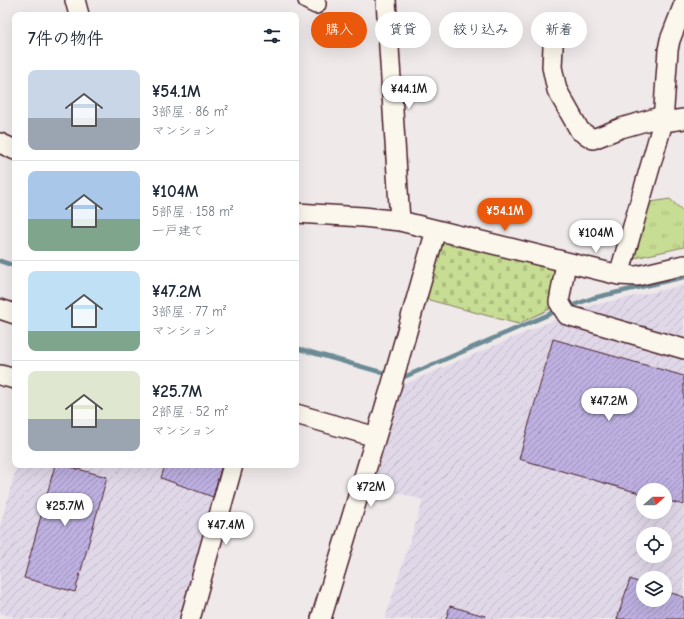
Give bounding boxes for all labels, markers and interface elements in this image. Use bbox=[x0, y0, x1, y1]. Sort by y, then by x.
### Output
chip: 購入 bbox=[311, 12, 367, 48]
chip: 賃貸 bbox=[375, 12, 431, 48]
chip: 絞り込み bbox=[439, 12, 523, 48]
chip: 新着 bbox=[531, 12, 587, 48]
icon: filters bbox=[261, 25, 283, 47]
text: 7件の物件 bbox=[28, 29, 104, 48]
pin: ¥44.1M bbox=[376, 76, 442, 110]
text: ¥44.1M bbox=[391, 81, 427, 96]
text: ¥54.1M bbox=[152, 82, 201, 101]
icon: home bbox=[60, 86, 108, 134]
text: 3部屋 · 86 m² bbox=[152, 104, 228, 119]
text: マンション bbox=[152, 123, 216, 138]
text: ¥104M bbox=[152, 182, 198, 201]
icon: home bbox=[60, 187, 108, 235]
pin: ¥54.1M bbox=[472, 198, 538, 232]
text: ¥54.1M bbox=[486, 203, 524, 218]
text: 5部屋 · 158 m² bbox=[152, 204, 233, 219]
pin: ¥104M bbox=[568, 220, 624, 254]
text: 一戸建て bbox=[152, 223, 204, 238]
text: ¥104M bbox=[578, 225, 614, 240]
text: ¥47.2M bbox=[152, 282, 201, 301]
icon: home bbox=[60, 287, 108, 335]
text: 3部屋 · 77 m² bbox=[152, 304, 226, 319]
text: マンション bbox=[152, 323, 216, 338]
text: ¥25.7M bbox=[152, 382, 202, 401]
icon: home bbox=[60, 387, 108, 435]
pin: ¥47.2M bbox=[576, 388, 642, 422]
text: ¥47.2M bbox=[590, 393, 628, 408]
text: 2部屋 · 52 m² bbox=[152, 404, 228, 419]
text: マンション bbox=[152, 423, 216, 438]
pin: ¥72M bbox=[347, 474, 395, 508]
text: ¥72M bbox=[356, 479, 386, 494]
north arrow bbox=[636, 483, 672, 519]
map controls bbox=[636, 483, 672, 607]
pin: ¥25.7M bbox=[32, 493, 98, 527]
text: ¥25.7M bbox=[46, 498, 84, 513]
pin: ¥47.4M bbox=[193, 512, 259, 546]
text: ¥47.4M bbox=[207, 517, 245, 532]
button: locate bbox=[636, 527, 672, 563]
button: layers bbox=[636, 571, 672, 607]

